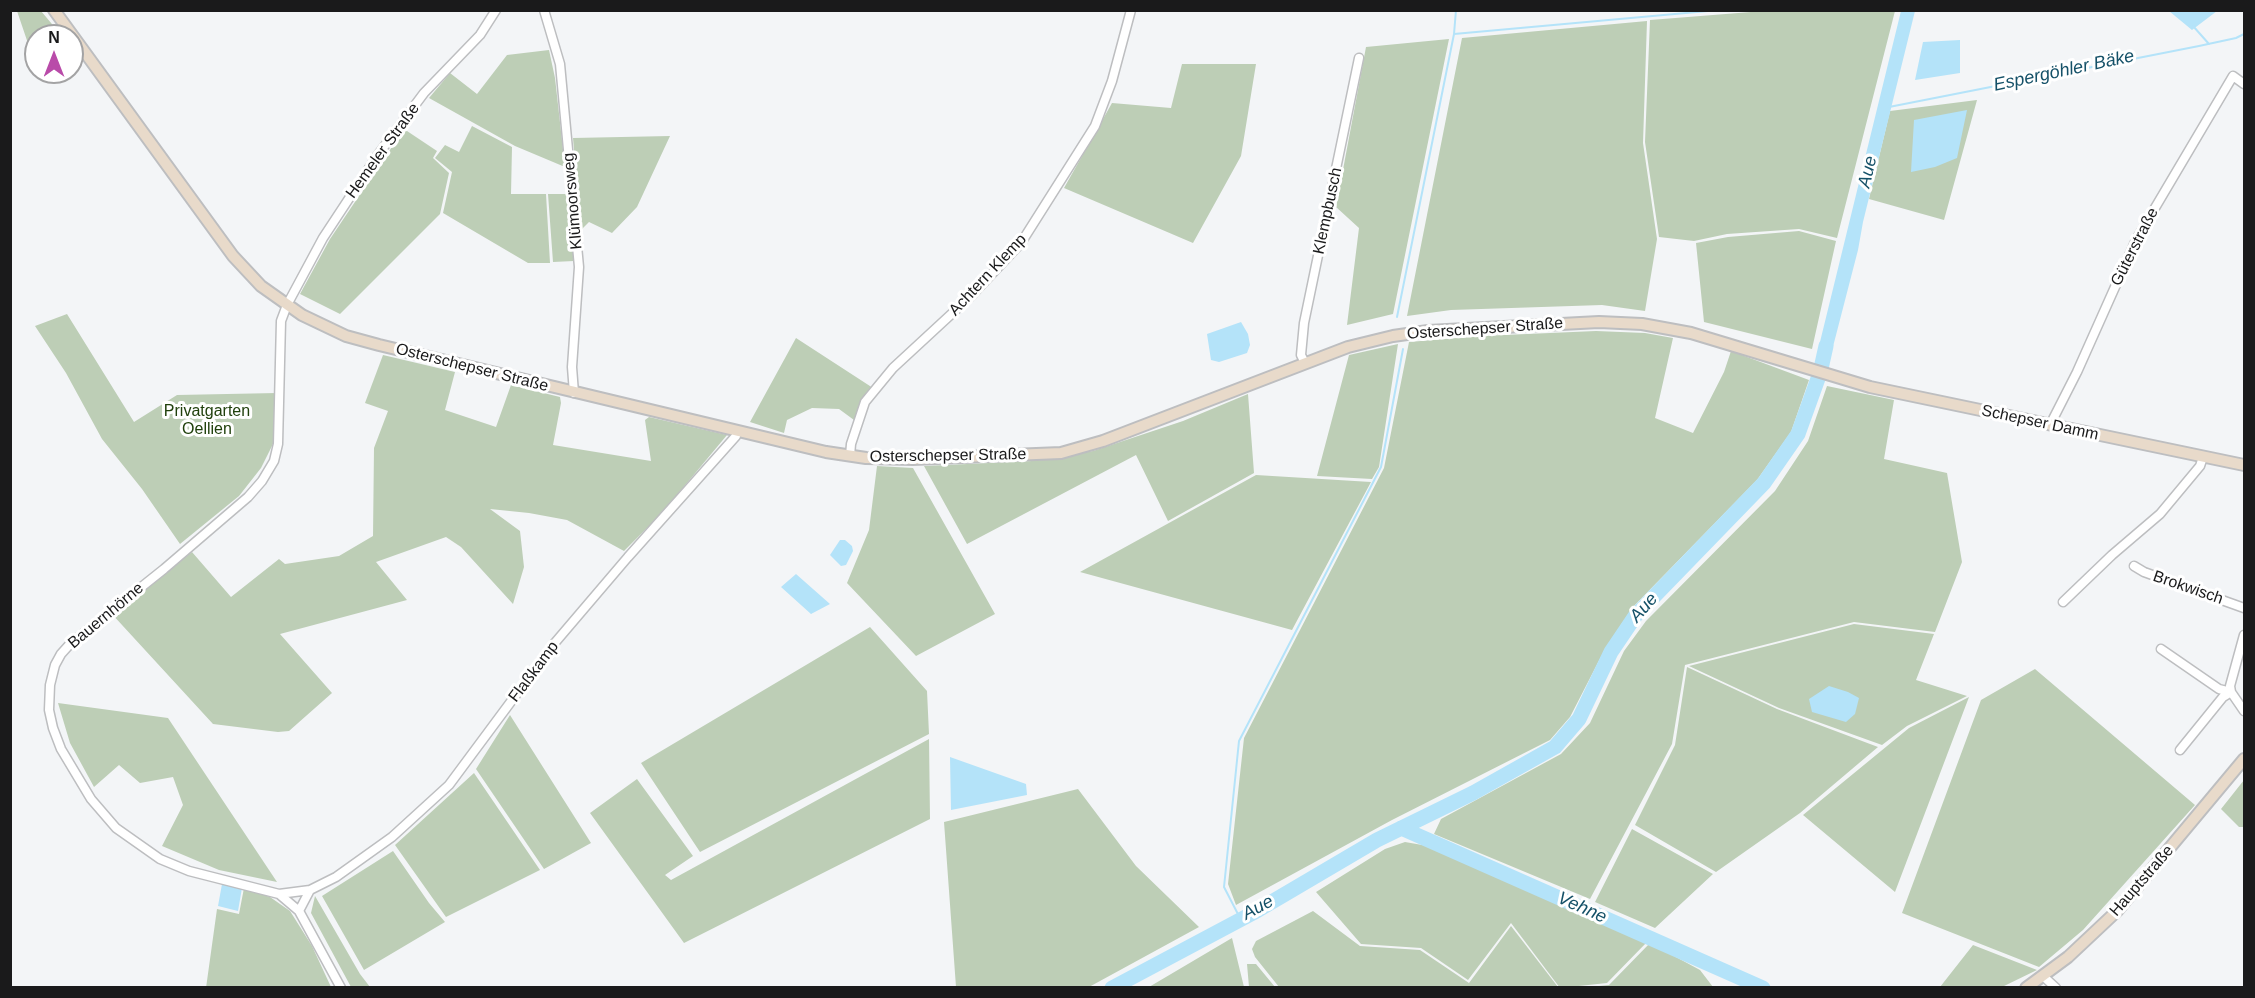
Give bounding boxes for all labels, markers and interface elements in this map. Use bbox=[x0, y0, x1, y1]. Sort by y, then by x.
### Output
north arrow bbox=[24, 24, 84, 84]
text: N bbox=[48, 29, 60, 46]
water label: Espergöhler Bäke bbox=[1992, 46, 2136, 96]
street label: Hemeler Straße bbox=[342, 100, 424, 202]
street label: Klümoorsweg bbox=[559, 152, 587, 250]
water label: Aue bbox=[1854, 154, 1882, 190]
street label: Klempbusch bbox=[1309, 166, 1347, 256]
street label: Güterstraße bbox=[2107, 205, 2163, 289]
street label: Achtern Klemp bbox=[945, 230, 1031, 320]
street label: Osterschepser Straße bbox=[1406, 314, 1564, 344]
street label: Osterschepser Straße bbox=[394, 340, 550, 396]
street label: Schepser Damm bbox=[1980, 401, 2100, 445]
park label: Privatgarten Oellien bbox=[164, 402, 250, 440]
street label: Osterschepser Straße bbox=[870, 445, 1026, 467]
street label: Brokwisch bbox=[2150, 567, 2226, 609]
street label: Bauernhörne bbox=[64, 579, 148, 653]
water label: Aue bbox=[1625, 589, 1663, 627]
street label: Flaßkamp bbox=[505, 638, 563, 706]
street label: Hauptstraße bbox=[2106, 841, 2178, 921]
water label: Vehne bbox=[1554, 888, 1610, 928]
water label: Aue bbox=[1239, 891, 1277, 925]

